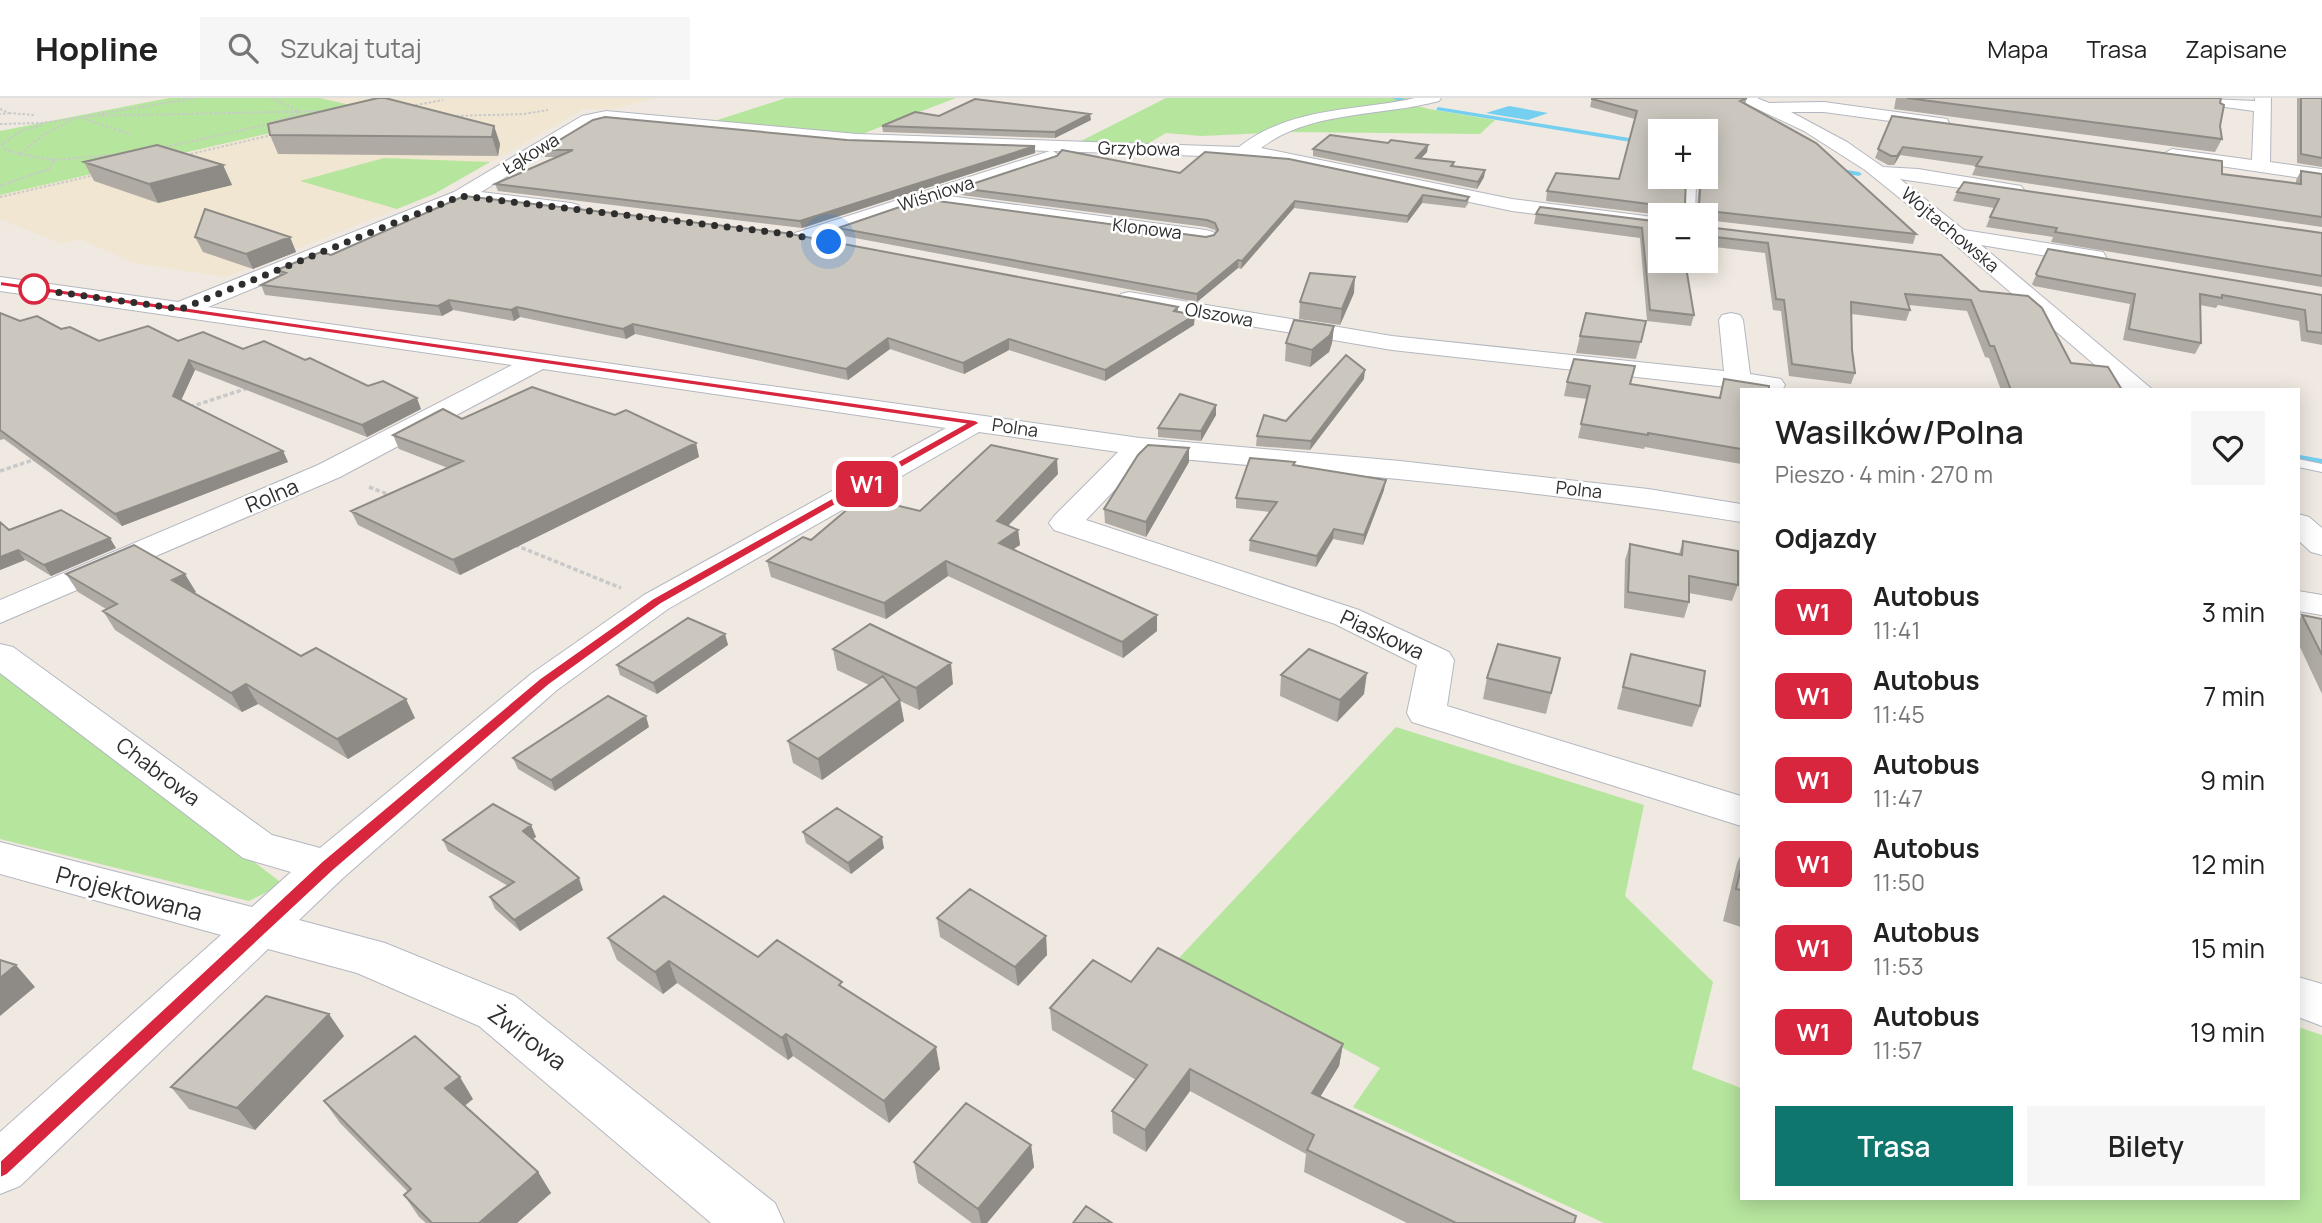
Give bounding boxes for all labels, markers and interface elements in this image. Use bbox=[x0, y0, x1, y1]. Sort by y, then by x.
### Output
search box bbox=[200, 17, 690, 80]
text: Hopline bbox=[35, 26, 158, 71]
icon: search bbox=[224, 29, 262, 67]
text: Szukaj tutaj bbox=[280, 30, 422, 66]
text: Mapa bbox=[1987, 32, 2048, 65]
text: Trasa bbox=[2086, 32, 2147, 65]
text: Zapisane bbox=[2185, 32, 2287, 65]
map controls bbox=[1648, 119, 1718, 273]
button: + bbox=[1648, 119, 1718, 189]
street label: Łąkowa bbox=[498, 127, 563, 179]
street label: Grzybowa bbox=[1098, 135, 1180, 161]
street label: Wiśniowa bbox=[895, 169, 977, 217]
street label: Wojtachowska bbox=[1897, 181, 2005, 277]
button: − bbox=[1648, 203, 1718, 273]
street label: Klonowa bbox=[1111, 212, 1183, 244]
your location bbox=[811, 224, 846, 259]
unlabelled marker bbox=[19, 274, 49, 304]
street label: Olszowa bbox=[1183, 296, 1255, 332]
text: Wasilków/Polna bbox=[1775, 409, 2024, 454]
button: heart bbox=[2191, 411, 2265, 485]
street label: Polna bbox=[991, 412, 1040, 442]
text: Pieszo · 4 min · 270 m bbox=[1775, 458, 1993, 490]
line badge: W1 bbox=[836, 461, 898, 507]
text: W1 bbox=[850, 467, 884, 500]
street label: Rolna bbox=[241, 472, 302, 519]
street label: Polna bbox=[1555, 475, 1603, 503]
text: Odjazdy bbox=[1775, 520, 1876, 556]
text: Autobus bbox=[1873, 578, 1980, 614]
text: 3 min bbox=[2202, 594, 2265, 630]
text: W1 bbox=[1797, 595, 1830, 628]
street label: Piaskowa bbox=[1336, 602, 1429, 666]
text: 11:41 bbox=[1873, 614, 1920, 646]
text: Autobus bbox=[1873, 662, 1980, 698]
text: 7 min bbox=[2203, 678, 2265, 714]
text: W1 bbox=[1797, 679, 1830, 712]
text: 11:45 bbox=[1873, 698, 1925, 730]
street label: Chabrowa bbox=[111, 730, 206, 812]
text: Autobus bbox=[1873, 746, 1980, 782]
text: 9 min bbox=[2200, 762, 2265, 798]
text: W1 bbox=[1797, 763, 1830, 796]
text: 11:47 bbox=[1873, 782, 1923, 814]
text: Autobus bbox=[1873, 830, 1980, 866]
text: 12 min bbox=[2191, 846, 2265, 882]
text: W1 bbox=[1797, 847, 1830, 880]
street label: Projektowana bbox=[52, 857, 206, 928]
text: 11:50 bbox=[1873, 866, 1925, 898]
text: Autobus bbox=[1873, 914, 1980, 950]
text: 15 min bbox=[2191, 930, 2265, 966]
text: W1 bbox=[1797, 931, 1830, 964]
text: 11:53 bbox=[1873, 950, 1924, 982]
street label: Żwirowa bbox=[482, 996, 574, 1077]
text: Autobus bbox=[1873, 998, 1980, 1034]
text: 19 min bbox=[2190, 1014, 2265, 1050]
text: W1 bbox=[1797, 1015, 1830, 1048]
text: 11:57 bbox=[1873, 1034, 1923, 1066]
button: Trasa bbox=[1775, 1106, 2013, 1186]
button: Bilety bbox=[2027, 1106, 2265, 1186]

